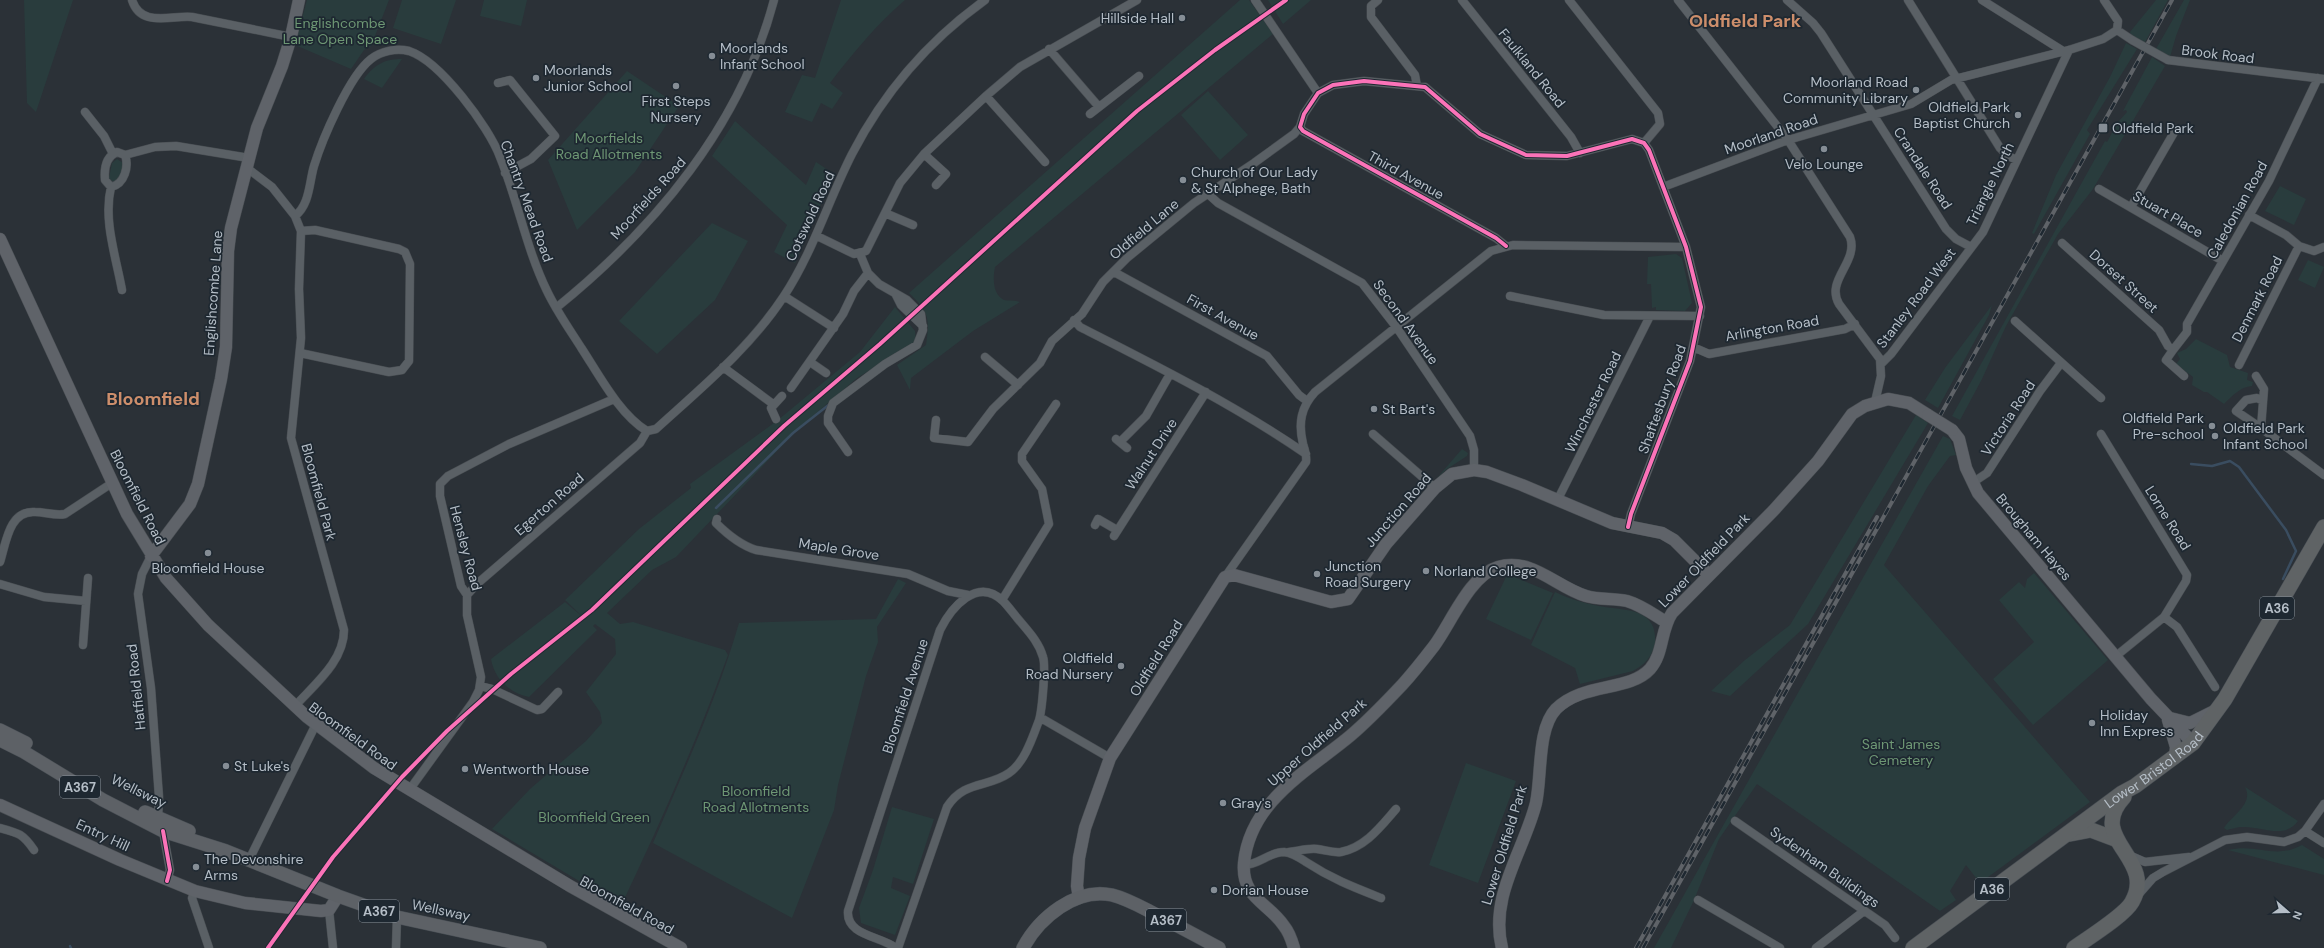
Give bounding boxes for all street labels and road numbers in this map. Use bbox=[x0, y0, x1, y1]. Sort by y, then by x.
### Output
street label: Faulkland Road bbox=[1495, 25, 1569, 111]
street label: Brook Road bbox=[2181, 41, 2255, 67]
street label: Moorland Road bbox=[1722, 110, 1820, 158]
street label: Crandale Road bbox=[1890, 123, 1956, 213]
street label: Chantry Mead Road bbox=[497, 138, 557, 264]
street label: Triangle North bbox=[1962, 139, 2018, 229]
street label: Third Avenue bbox=[1365, 147, 1447, 203]
street label: Moorfields Road bbox=[606, 153, 690, 243]
street label: Caledonian Road bbox=[2203, 158, 2271, 262]
street label: Cotswold Road bbox=[781, 168, 839, 264]
street label: Stuart Place bbox=[2130, 187, 2207, 241]
street label: Oldfield Lane bbox=[1106, 195, 1182, 263]
street label: Englishcombe Lane bbox=[200, 230, 226, 356]
street label: Stanley Road West bbox=[1872, 244, 1960, 352]
street label: Dorset Street bbox=[2086, 245, 2162, 317]
street label: Denmark Road bbox=[2228, 253, 2286, 345]
street label: Second Avenue bbox=[1369, 276, 1443, 368]
street label: First Avenue bbox=[1184, 290, 1262, 344]
street label: Arlington Road bbox=[1724, 311, 1820, 345]
street label: Shaftesbury Road bbox=[1634, 342, 1690, 456]
street label: Winchester Road bbox=[1561, 348, 1625, 456]
street label: Victoria Road bbox=[1977, 377, 2039, 459]
street label: Walnut Drive bbox=[1121, 415, 1181, 493]
street label: Bloomfield Park bbox=[297, 441, 341, 543]
street label: Bloomfield Road bbox=[106, 446, 170, 548]
street label: Egerton Road bbox=[510, 469, 588, 539]
street label: Junction Road bbox=[1361, 469, 1435, 551]
street label: Lorne Road bbox=[2141, 482, 2195, 554]
street label: Brougham Hayes bbox=[1992, 490, 2076, 584]
street label: Hensley Road bbox=[446, 503, 486, 593]
street label: Lower Oldfield Park bbox=[1654, 509, 1754, 611]
street label: Maple Grove bbox=[797, 534, 881, 564]
road number: A36 bbox=[2260, 597, 2294, 619]
street label: Oldfield Road bbox=[1125, 616, 1187, 700]
street label: Bloomfield Avenue bbox=[878, 636, 932, 756]
street label: Hatfield Road bbox=[123, 643, 149, 731]
street label: Upper Oldfield Park bbox=[1264, 694, 1370, 790]
street label: Bloomfield Road bbox=[305, 698, 401, 774]
street label: Lower Bristol Road bbox=[2101, 728, 2208, 812]
street label: Wellsway bbox=[108, 770, 170, 812]
road number: A367 bbox=[60, 776, 100, 798]
street label: Lower Oldfield Park bbox=[1477, 783, 1531, 907]
street label: Entry Hill bbox=[73, 815, 133, 855]
street label: Sydenham Buildings bbox=[1767, 822, 1883, 912]
street label: Bloomfield Road bbox=[577, 872, 677, 938]
road number: A36 bbox=[1975, 878, 2009, 900]
street label: Wellsway bbox=[410, 895, 472, 925]
road number: A367 bbox=[359, 900, 399, 922]
road number: A367 bbox=[1146, 909, 1186, 931]

